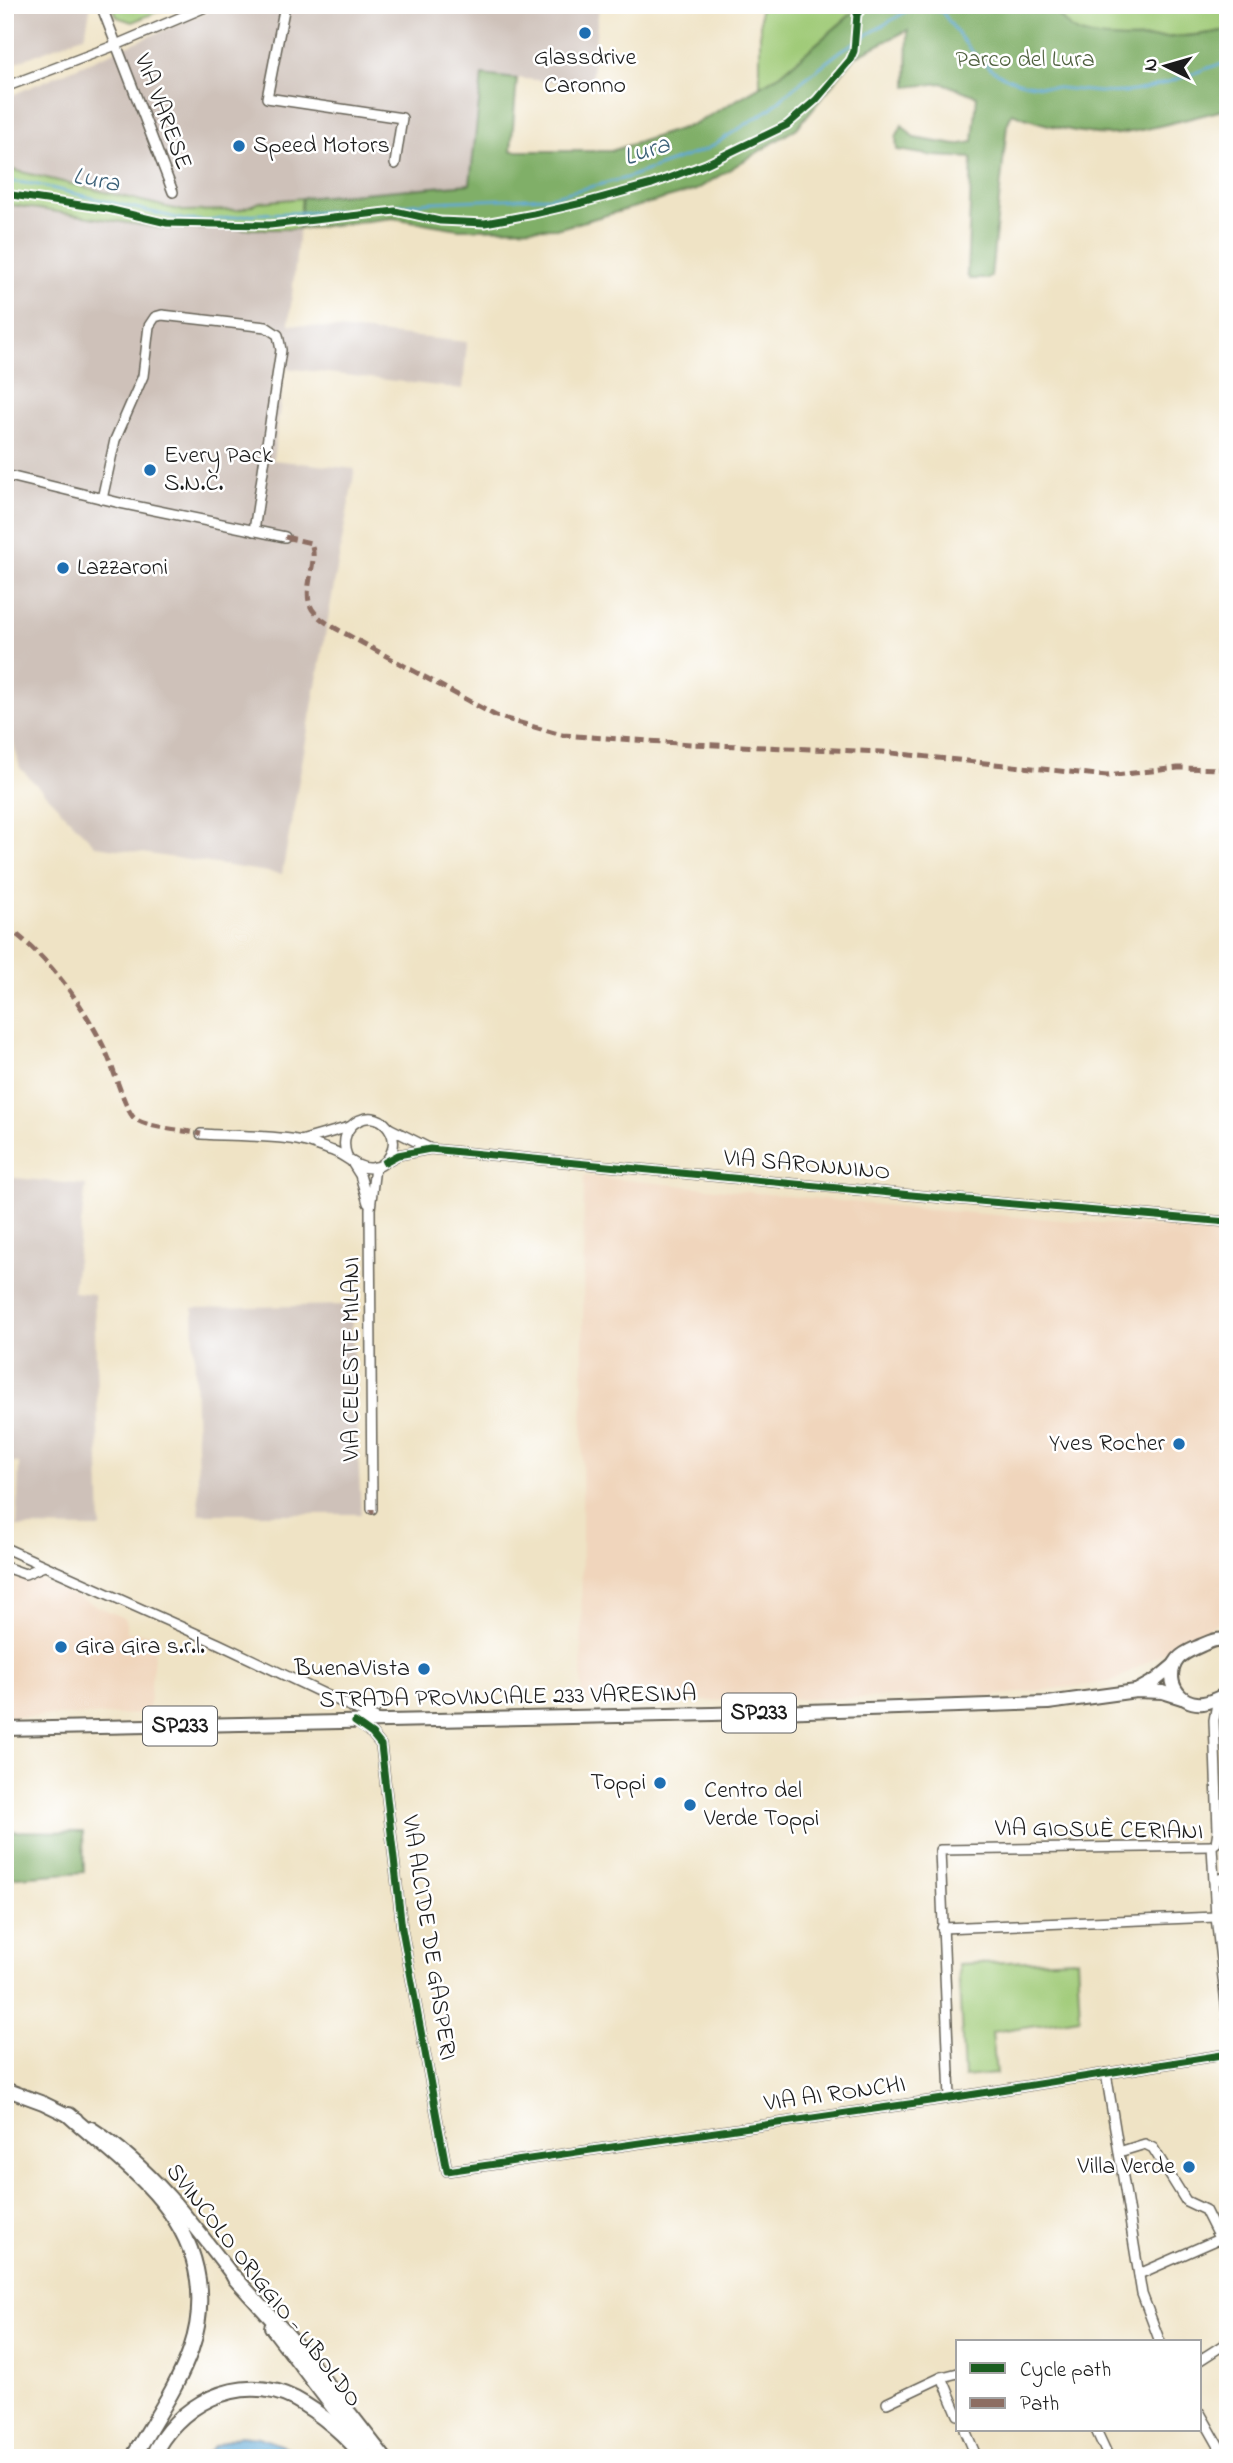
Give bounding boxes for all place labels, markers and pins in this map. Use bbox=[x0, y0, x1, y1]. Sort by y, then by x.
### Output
marker: Glassdrive Caronno bbox=[577, 25, 593, 41]
place label: Glassdrive Caronno bbox=[534, 41, 636, 104]
place label: Speed Motors bbox=[253, 129, 390, 164]
marker: Speed Motors bbox=[231, 138, 247, 154]
place label: Every Pack S.N.C. bbox=[164, 439, 273, 502]
marker: Every Pack S.N.C. bbox=[142, 462, 158, 478]
place label: Lazzaroni bbox=[77, 551, 168, 586]
marker: Lazzaroni bbox=[55, 560, 71, 576]
place label: Yves Rocher bbox=[1049, 1427, 1166, 1462]
marker: Yves Rocher bbox=[1171, 1436, 1187, 1452]
place label: Gira Gira s.r.l. bbox=[75, 1630, 205, 1665]
marker: Gira Gira s.r.l. bbox=[53, 1639, 69, 1655]
place label: BuenaVista bbox=[294, 1652, 410, 1687]
marker: BuenaVista bbox=[416, 1661, 432, 1677]
place label: Toppi bbox=[590, 1766, 646, 1801]
place label: Centro del Verde Toppi bbox=[703, 1774, 819, 1837]
marker: Toppi bbox=[652, 1775, 668, 1791]
marker: Centro del Verde Toppi bbox=[682, 1797, 698, 1813]
place label: Villa Verde bbox=[1076, 2150, 1175, 2185]
marker: Villa Verde bbox=[1181, 2159, 1197, 2175]

